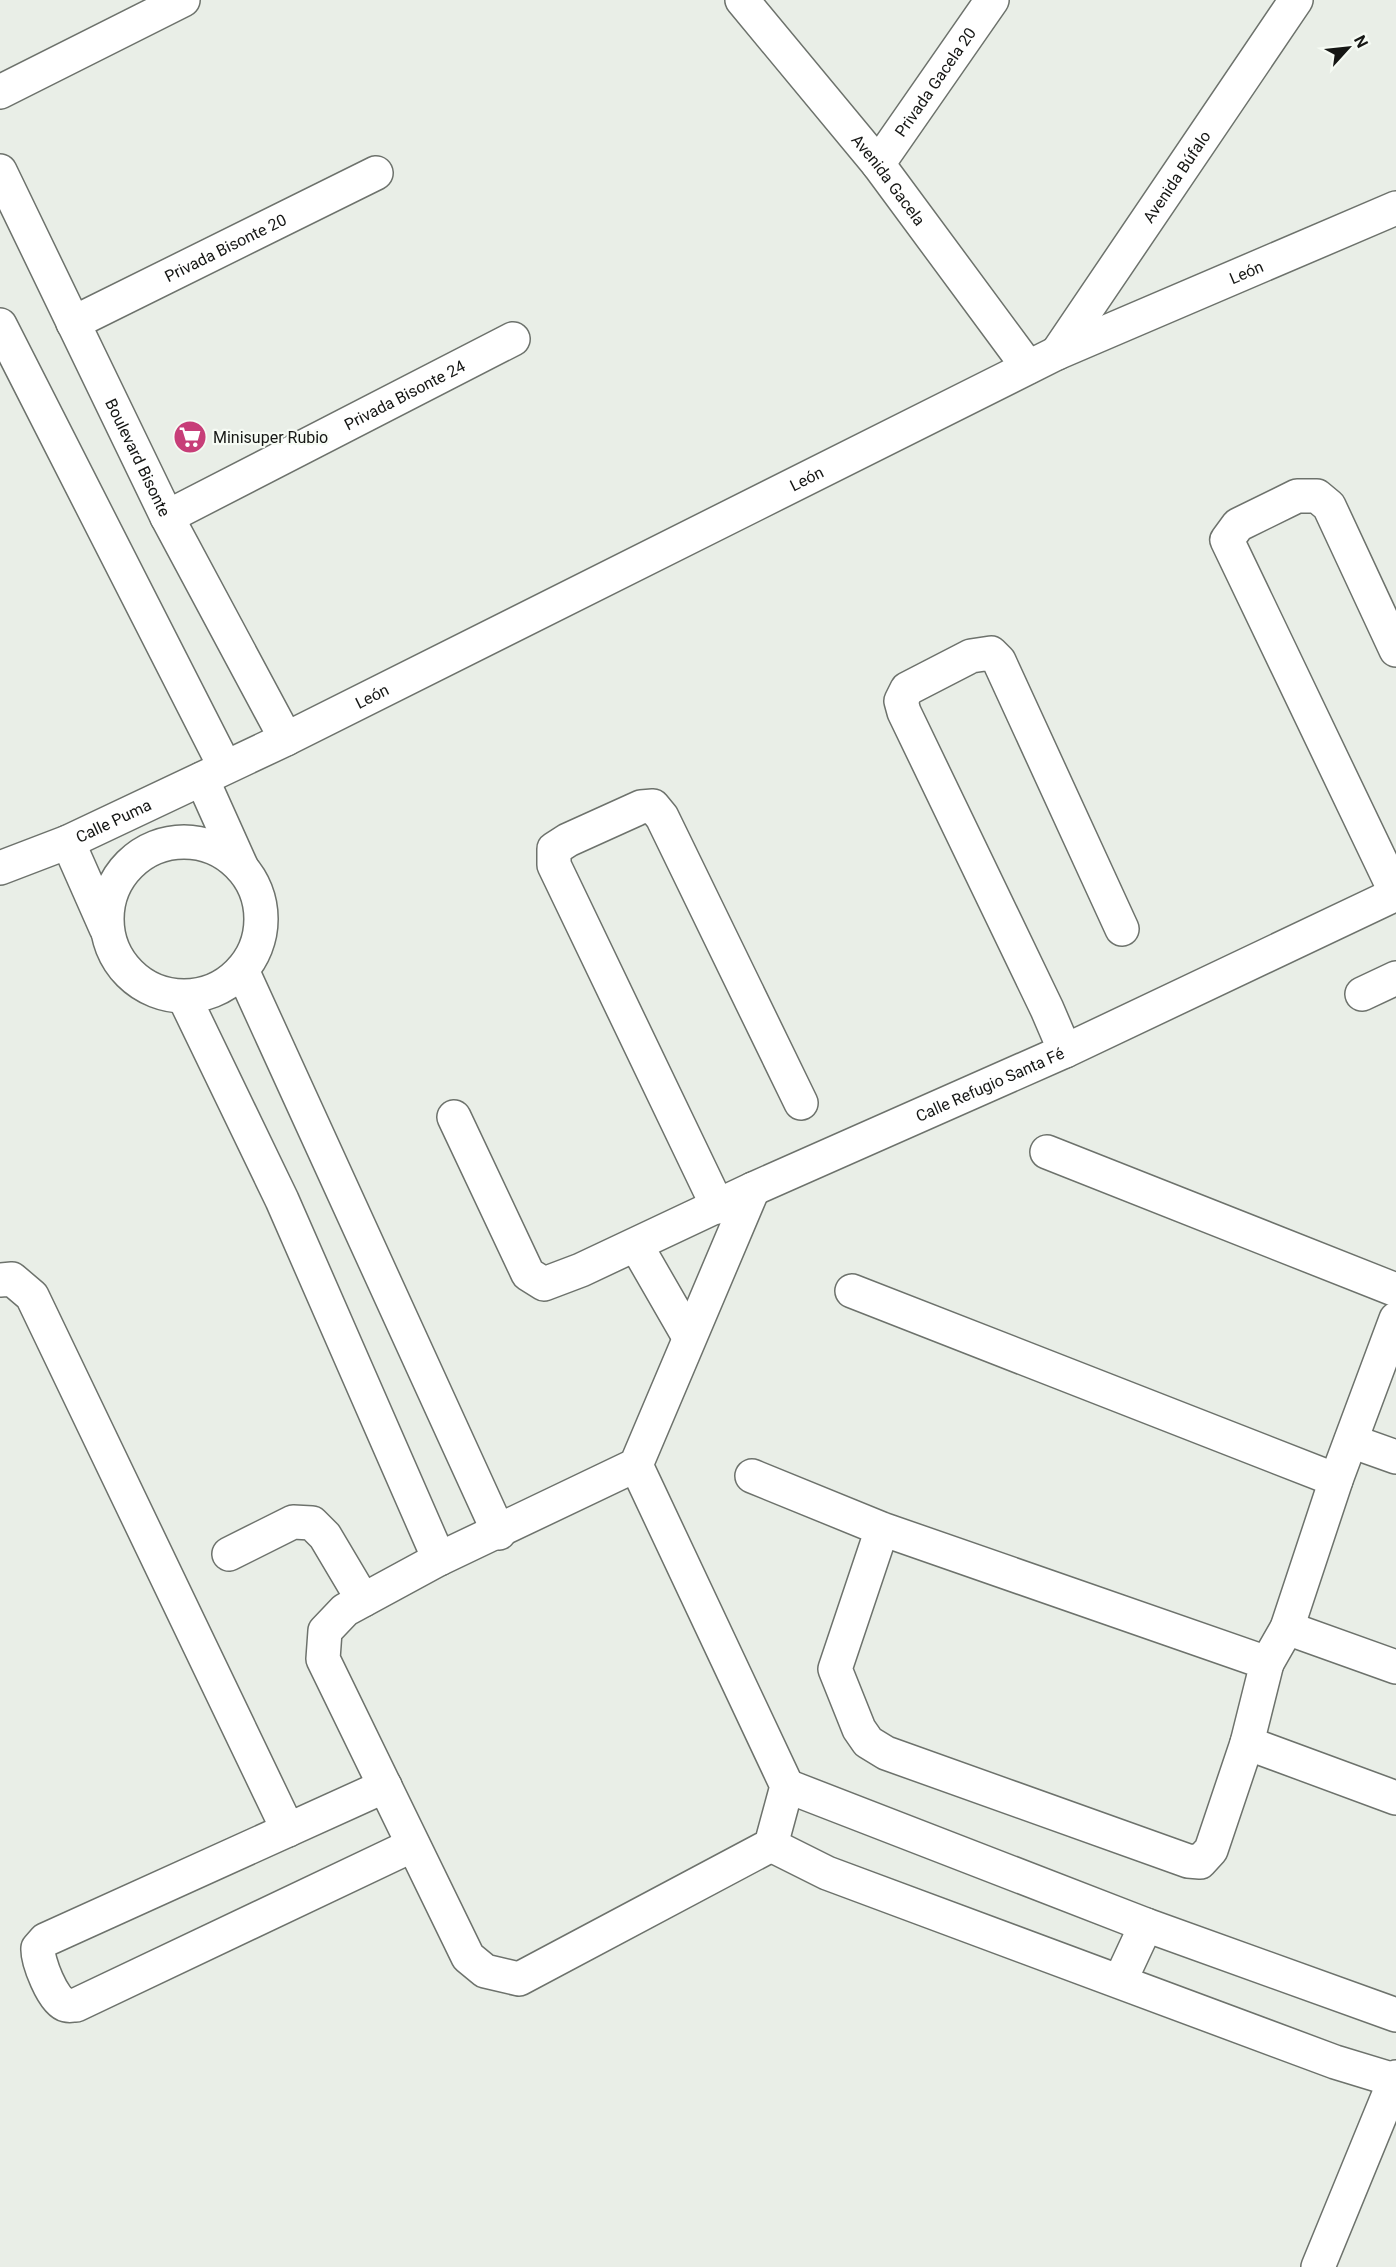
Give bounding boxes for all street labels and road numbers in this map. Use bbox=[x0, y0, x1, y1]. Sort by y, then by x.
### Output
street label: Privada Gacela 20 bbox=[891, 24, 980, 140]
street label: Avenida Búfalo bbox=[1139, 127, 1215, 226]
street label: Avenida Gacela bbox=[847, 131, 929, 229]
street label: Privada Bisonte 20 bbox=[162, 210, 289, 286]
street label: León bbox=[1227, 257, 1266, 288]
street label: Privada Bisonte 24 bbox=[341, 356, 468, 434]
street label: Boulevard Bisonte bbox=[101, 396, 174, 520]
street label: León bbox=[787, 463, 827, 495]
street label: León bbox=[352, 680, 392, 713]
street label: Calle Puma bbox=[73, 795, 154, 847]
street label: Calle Refugio Santa Fé bbox=[913, 1044, 1067, 1126]

